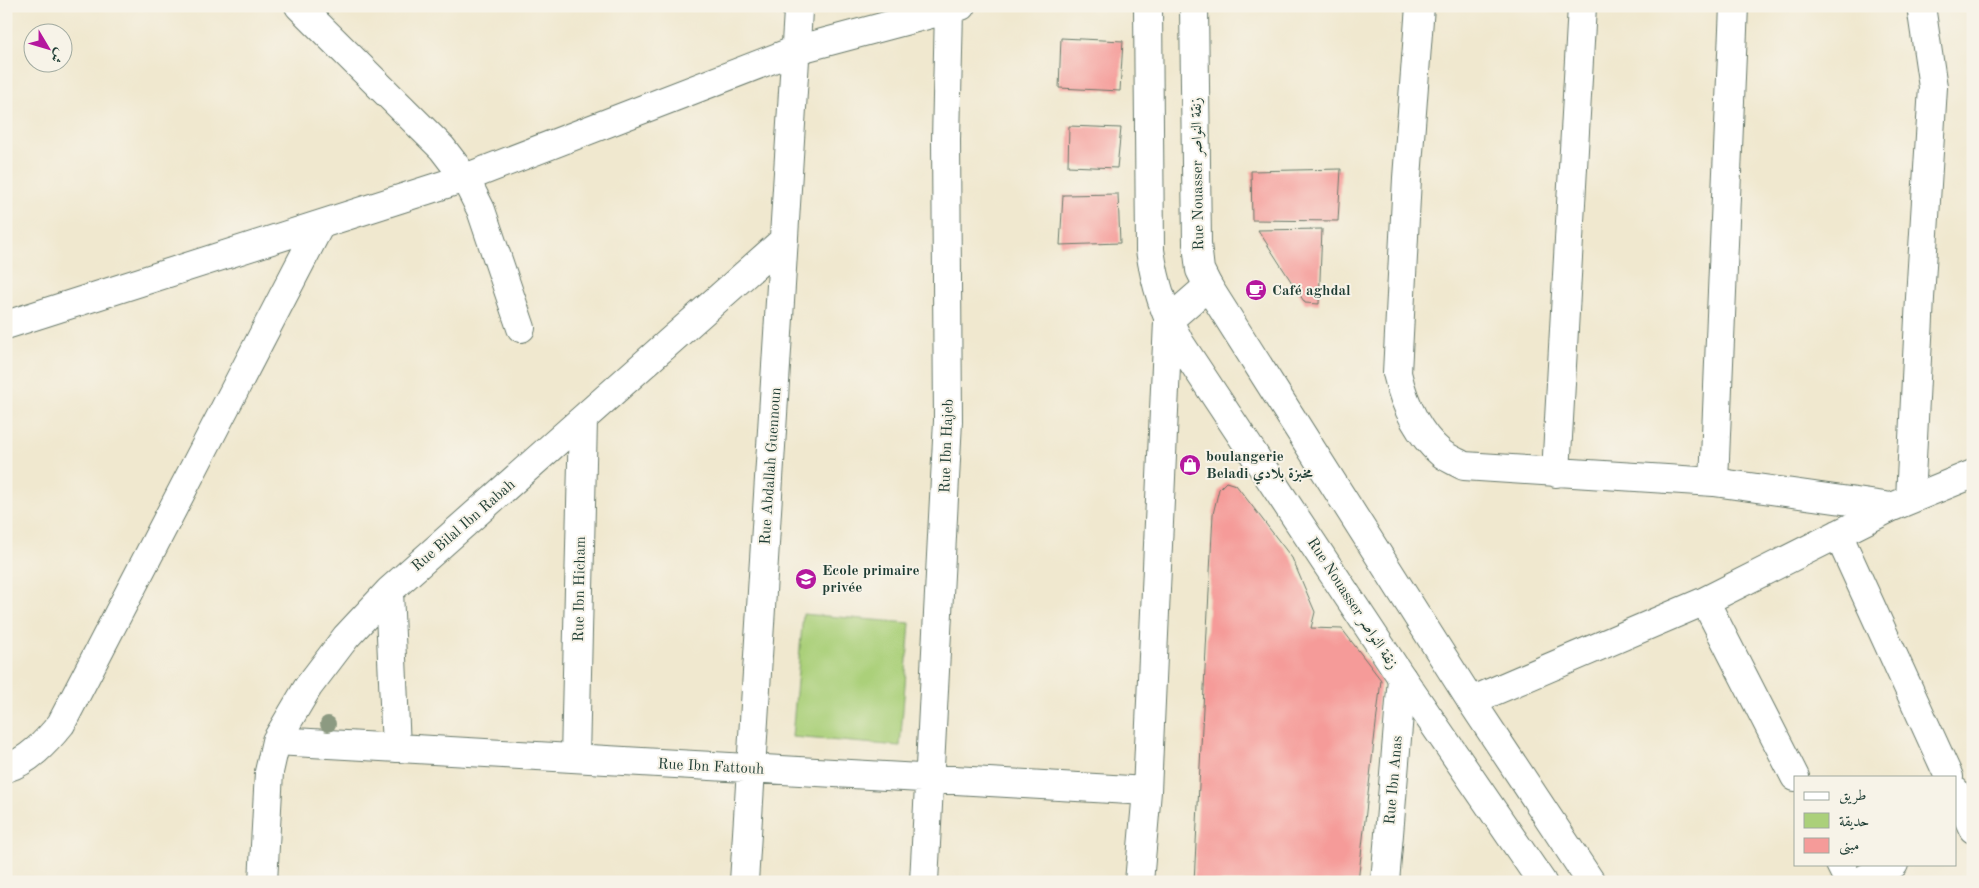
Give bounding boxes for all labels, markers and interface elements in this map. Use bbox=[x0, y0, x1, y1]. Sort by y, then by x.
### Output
north arrow bbox=[22, 22, 72, 72]
text: ش bbox=[48, 46, 67, 65]
street label: Rue Nouasser زنقة النواصر bbox=[1190, 97, 1208, 251]
cafe icon: Café aghdal bbox=[1244, 278, 1268, 302]
place label: Café aghdal bbox=[1272, 284, 1351, 299]
street label: Rue Abdallah Guennoun bbox=[759, 387, 784, 545]
street label: Rue Ibn Hajeb bbox=[938, 399, 957, 493]
place label: boulangerie Beladi مخبزة بلادي bbox=[1206, 450, 1313, 485]
shop icon: boulangerie Beladi مخبزة بلادي bbox=[1178, 453, 1202, 477]
street label: Rue Bilal Ibn Rabah bbox=[410, 477, 518, 575]
street label: Rue Nouasser زنقة النواصر bbox=[1303, 535, 1400, 673]
street label: Rue Ibn Hicham bbox=[572, 536, 589, 642]
place label: Ecole primaire privée bbox=[822, 564, 920, 596]
school or university icon: Ecole primaire privée bbox=[794, 567, 818, 591]
street label: Rue Ibn Anas bbox=[1383, 735, 1406, 825]
street label: Rue Ibn Fattouh bbox=[657, 757, 764, 778]
legend bbox=[1794, 776, 1956, 866]
text: طريق bbox=[1839, 789, 1866, 805]
text: حديقة bbox=[1839, 815, 1869, 830]
text: مبنى bbox=[1839, 839, 1859, 856]

